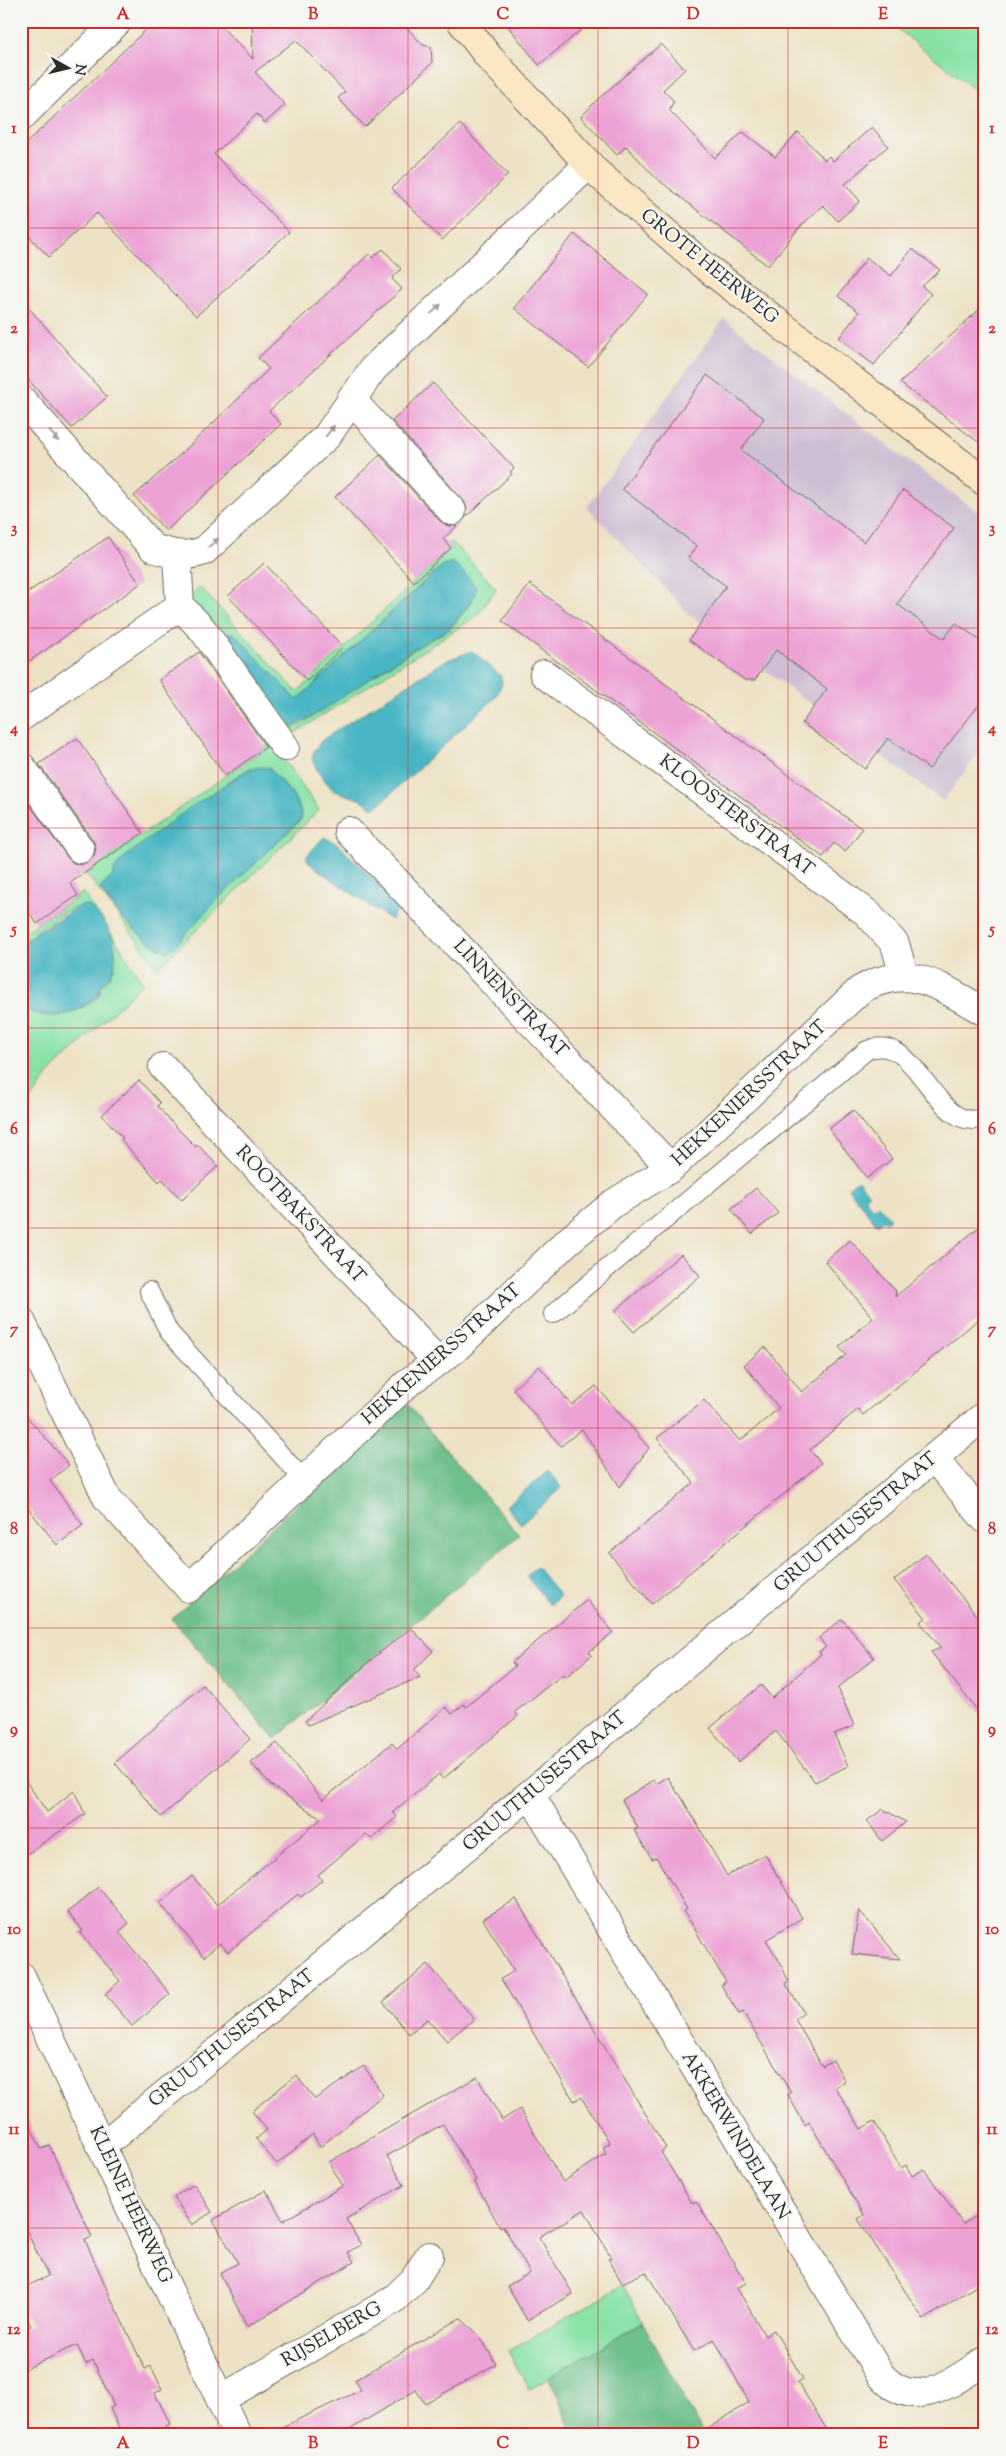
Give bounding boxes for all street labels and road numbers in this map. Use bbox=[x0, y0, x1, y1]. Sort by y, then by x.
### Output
street label: GROTE HEERWEG bbox=[634, 203, 784, 331]
street label: KLOOSTERSTRAAT bbox=[653, 749, 819, 883]
street label: LINNENSTRAAT bbox=[446, 934, 574, 1064]
street label: HEKKENIERSSTRAAT bbox=[666, 1015, 834, 1173]
street label: ROOTBAKSTRAAT bbox=[229, 1140, 371, 1290]
street label: HEKKENIERSSTRAAT bbox=[356, 1278, 528, 1432]
street label: GRUUTHUSESTRAAT bbox=[768, 1446, 944, 1600]
street label: GRUUTHUSESTRAAT bbox=[457, 1705, 633, 1859]
street label: GRUUTHUSESTRAAT bbox=[143, 1964, 321, 2114]
street label: AKKERWINDELAAN bbox=[674, 2047, 796, 2225]
street label: KLEINE HEERWEG bbox=[82, 2122, 178, 2288]
street label: RIJSELBERG bbox=[277, 2295, 387, 2375]

